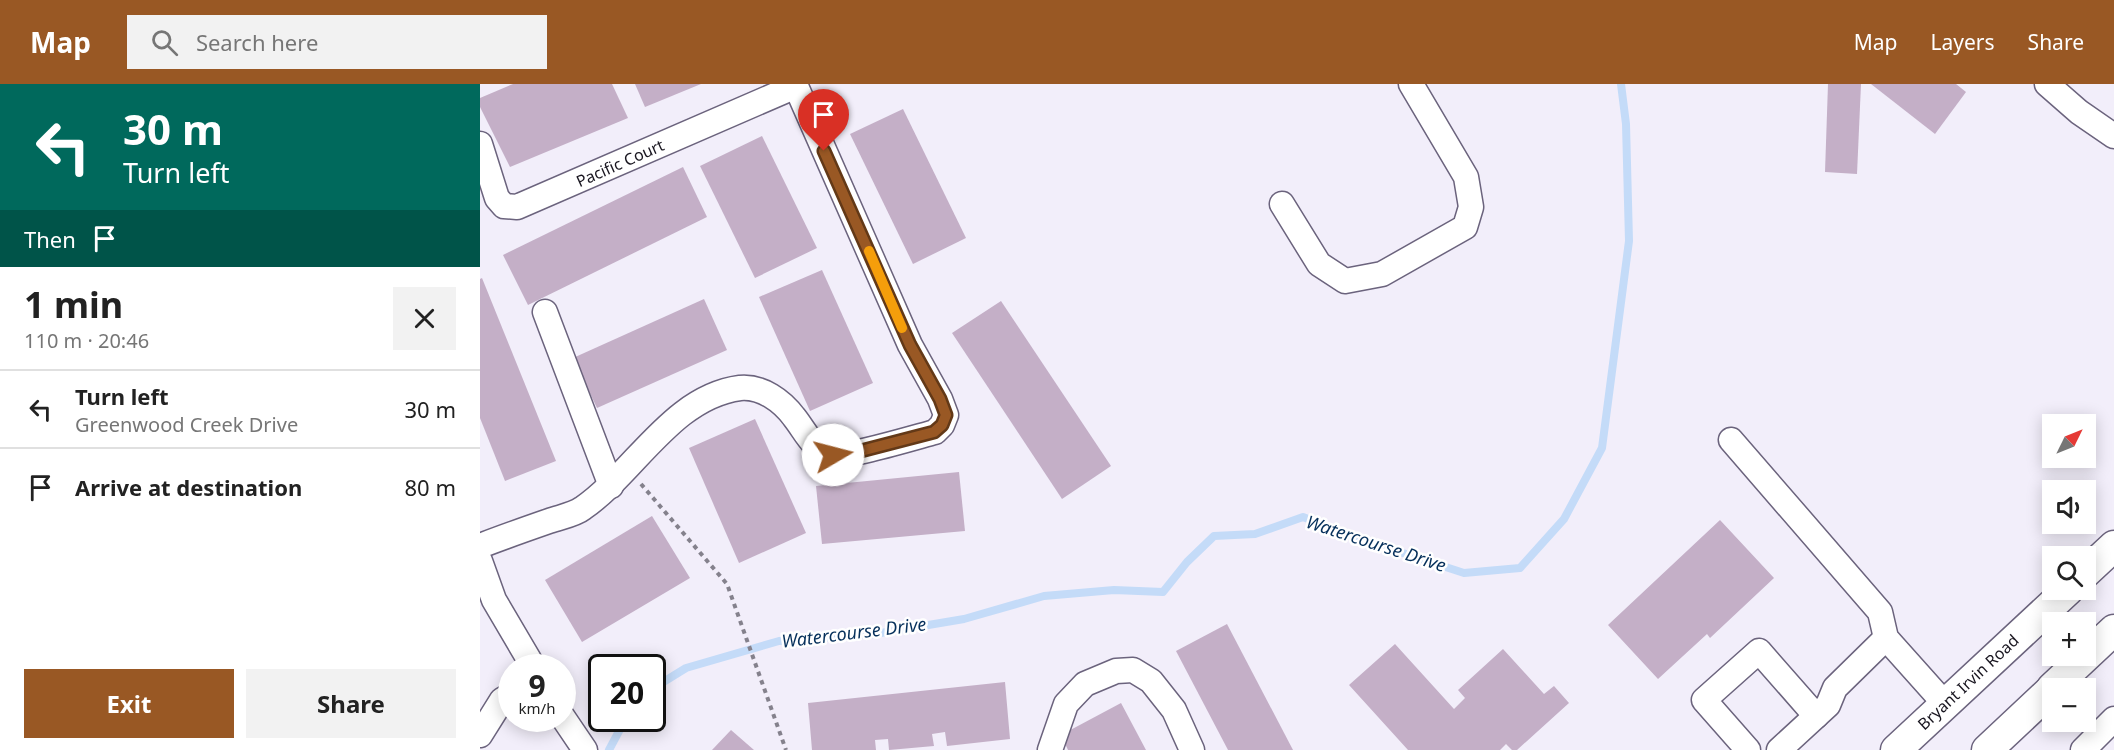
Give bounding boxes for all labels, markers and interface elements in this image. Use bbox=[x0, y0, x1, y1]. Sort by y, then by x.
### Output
search box bbox=[127, 15, 547, 69]
text: Map bbox=[30, 23, 91, 61]
icon: search bbox=[148, 26, 181, 59]
text: Search here bbox=[196, 27, 318, 57]
text: Map bbox=[1854, 28, 1898, 56]
text: Layers bbox=[1931, 28, 1995, 56]
text: Share bbox=[2028, 28, 2084, 56]
pin bbox=[798, 89, 849, 151]
icon: arrive bbox=[807, 98, 840, 131]
text: 30 m bbox=[123, 100, 223, 157]
icon: left bbox=[24, 108, 102, 186]
street label: Pacific Court bbox=[573, 134, 668, 192]
text: Turn left bbox=[123, 154, 229, 191]
icon: arrive bbox=[88, 222, 121, 255]
text: Then bbox=[24, 224, 76, 254]
text: 1 min bbox=[24, 280, 123, 329]
button: close bbox=[393, 287, 456, 350]
text: 110 m · 20:46 bbox=[24, 327, 149, 354]
text: Turn left bbox=[75, 381, 169, 411]
icon: left bbox=[24, 393, 57, 426]
text: 30 m bbox=[405, 394, 456, 424]
text: Greenwood Creek Drive bbox=[75, 411, 298, 438]
north arrow bbox=[2042, 414, 2096, 468]
map controls bbox=[2042, 414, 2096, 732]
position arrow bbox=[801, 423, 865, 487]
icon: arrive bbox=[24, 471, 57, 504]
text: Arrive at destination bbox=[75, 472, 302, 502]
text: 80 m bbox=[405, 472, 456, 502]
button: sound bbox=[2042, 480, 2096, 534]
water label: Watercourse Drive bbox=[1303, 509, 1449, 577]
button: search bbox=[2042, 546, 2096, 600]
water label: Watercourse Drive bbox=[780, 611, 928, 653]
button: + bbox=[2042, 612, 2096, 666]
street label: Bryant Irvin Road bbox=[1913, 629, 2023, 735]
speed limit sign: 20 bbox=[588, 654, 666, 732]
text: 9 bbox=[528, 665, 546, 706]
button: Exit bbox=[24, 669, 234, 738]
button: Share bbox=[246, 669, 456, 738]
button: − bbox=[2042, 678, 2096, 732]
text: km/h bbox=[519, 698, 555, 718]

